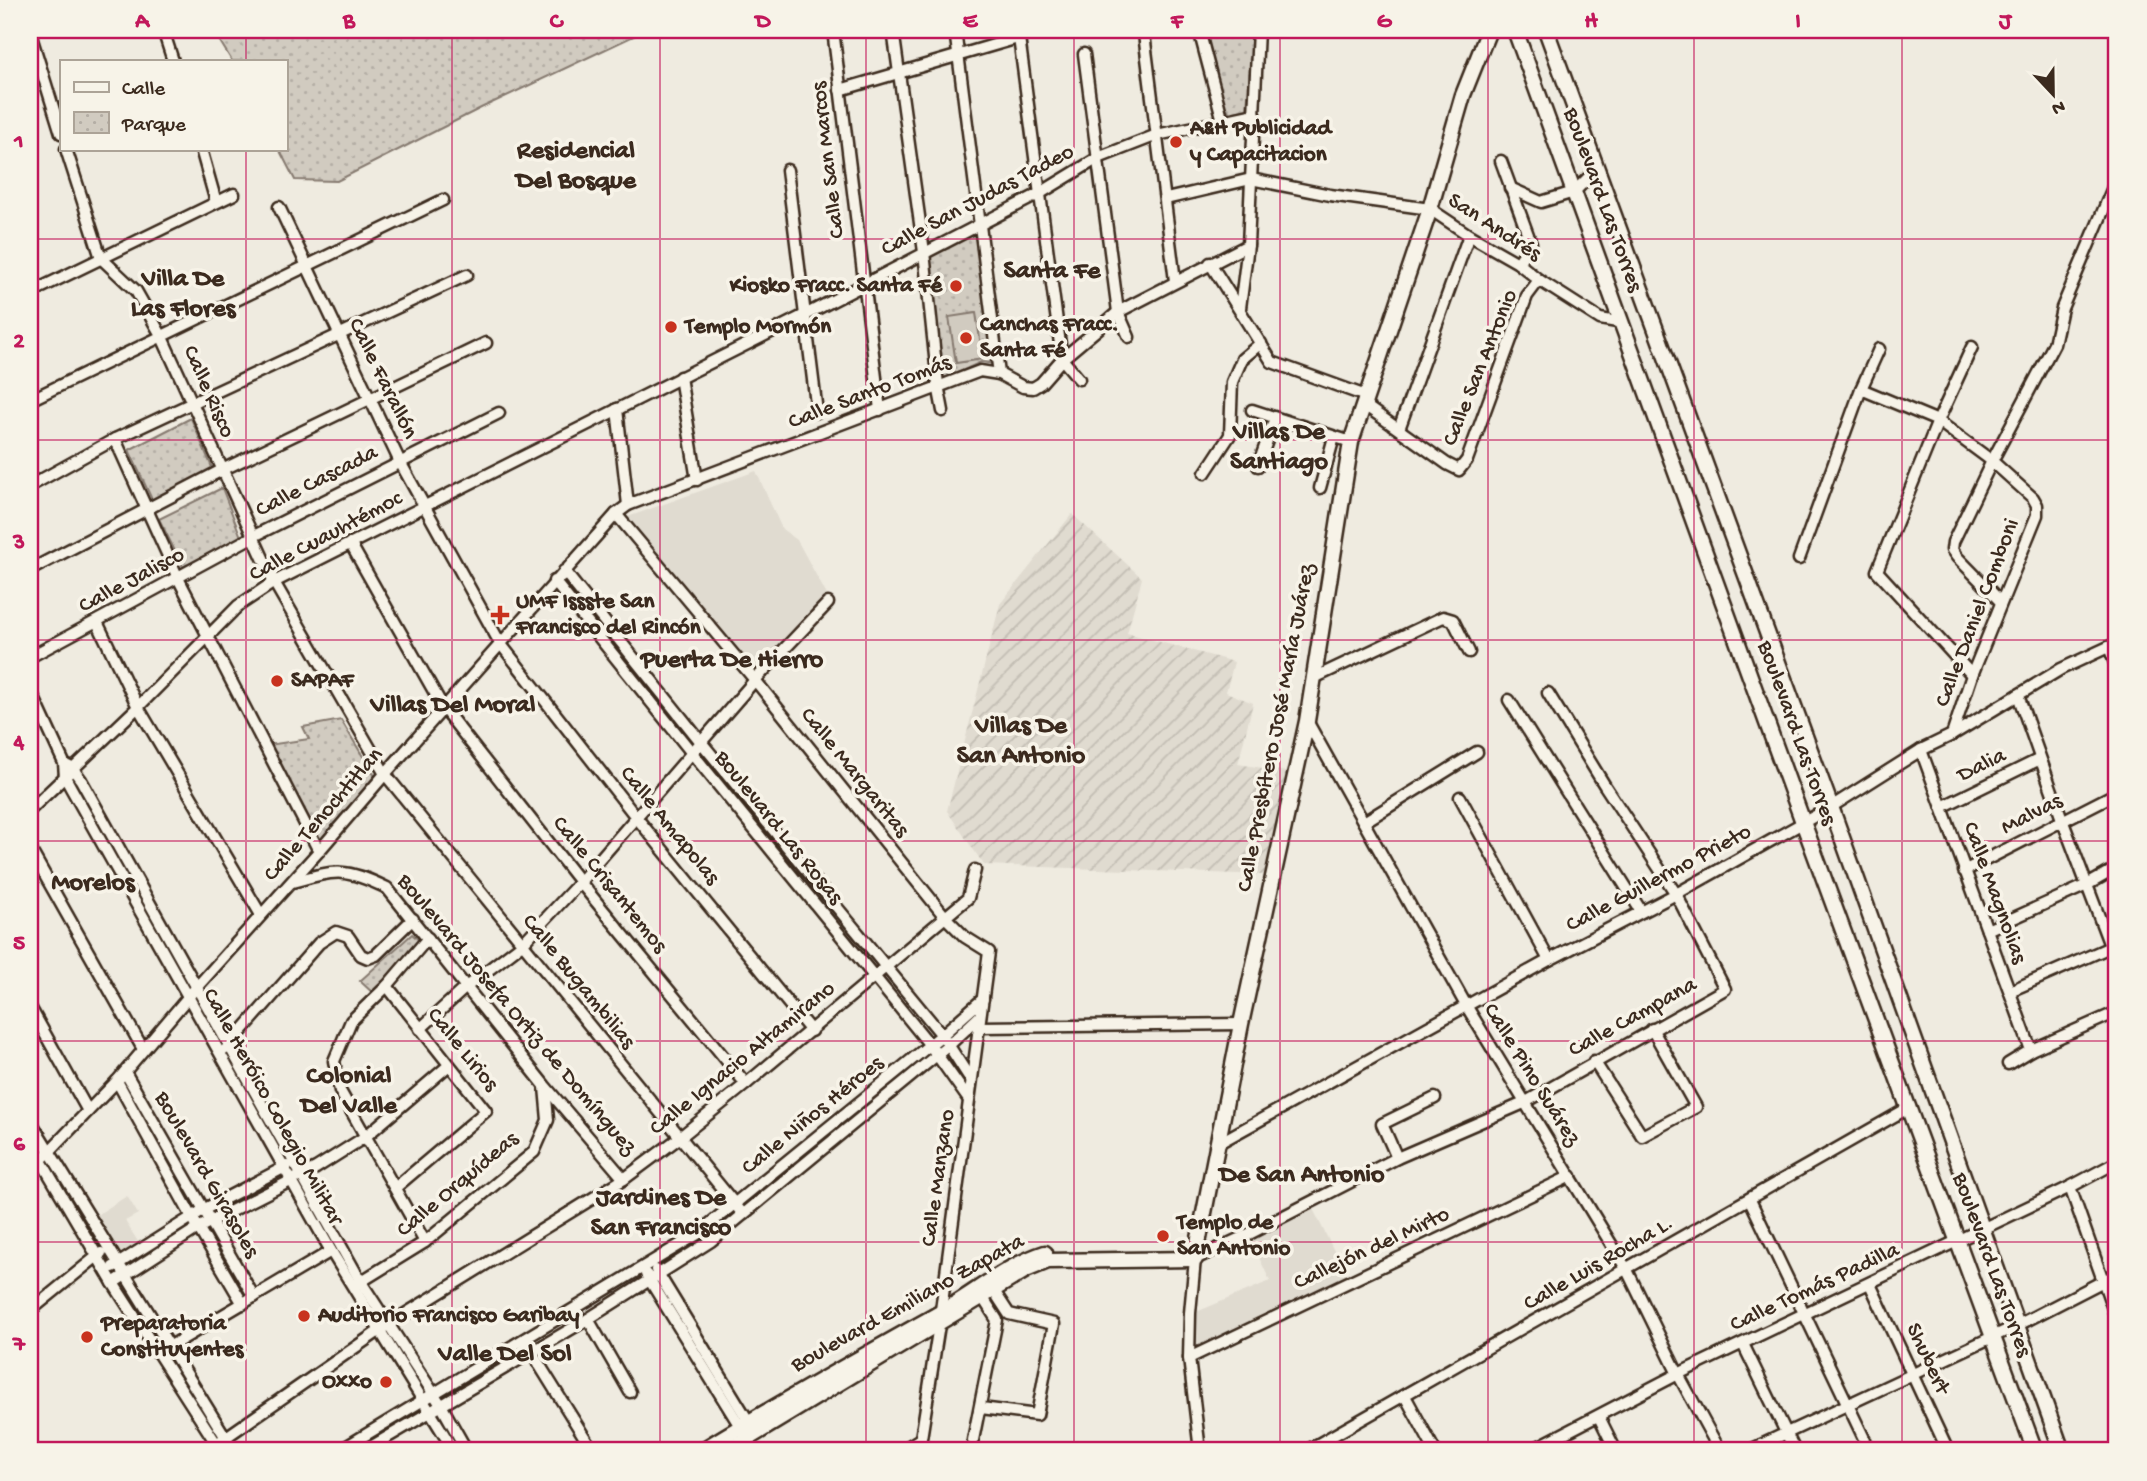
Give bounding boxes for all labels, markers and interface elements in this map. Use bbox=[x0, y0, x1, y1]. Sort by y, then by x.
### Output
text: A bbox=[134, 9, 150, 36]
text: B bbox=[342, 9, 356, 36]
text: C bbox=[550, 9, 565, 36]
text: D bbox=[754, 9, 772, 36]
text: E bbox=[963, 9, 979, 36]
text: F bbox=[1170, 9, 1185, 36]
text: G bbox=[1377, 9, 1393, 36]
text: H bbox=[1584, 9, 1598, 36]
text: I bbox=[1795, 9, 1801, 36]
text: J bbox=[1998, 9, 2013, 36]
legend bbox=[60, 60, 287, 150]
north arrow bbox=[2018, 60, 2088, 130]
text: Calle bbox=[122, 78, 166, 103]
street label: Calle San Marcos bbox=[806, 80, 852, 240]
text: N bbox=[2048, 94, 2068, 120]
street label: Boulevard Las Torres bbox=[1556, 103, 1648, 296]
text: Parque bbox=[121, 114, 187, 139]
place label: A&H Publicidad y Capacitacion bbox=[1189, 116, 1333, 169]
text: 1 bbox=[13, 129, 24, 156]
marker: A&H Publicidad y Capacitacion bbox=[1168, 134, 1184, 150]
district label: Residencial Del Bosque bbox=[514, 137, 637, 198]
street label: Calle San Judas Tadeo bbox=[877, 139, 1079, 263]
street label: San Andrés bbox=[1442, 188, 1546, 269]
district label: Santa Fe bbox=[1004, 257, 1102, 288]
district label: Villa De Las Flores bbox=[131, 265, 237, 326]
place label: Kiosko Fracc. Santa Fé bbox=[729, 273, 943, 300]
marker: Kiosko Fracc. Santa Fé bbox=[948, 278, 964, 294]
street label: Calle San Antonio bbox=[1437, 286, 1525, 450]
place label: Canchas Fracc. Santa Fé bbox=[980, 312, 1119, 365]
street label: Calle Farallón bbox=[341, 314, 423, 444]
place label: Templo Mormón bbox=[683, 314, 832, 341]
marker: Templo Mormón bbox=[663, 319, 679, 335]
text: 2 bbox=[13, 329, 25, 356]
marker: Canchas Fracc. Santa Fé bbox=[958, 330, 974, 346]
street label: Calle Risco bbox=[176, 342, 240, 442]
street label: Calle Santo Tomás bbox=[785, 349, 956, 436]
district label: Villas De Santiago bbox=[1230, 418, 1328, 479]
street label: Calle Cascada bbox=[252, 439, 384, 524]
street label: Calle Cuauhtémoc bbox=[245, 485, 408, 589]
street label: Calle Daniel Comboni bbox=[1930, 515, 2026, 711]
text: 3 bbox=[12, 530, 25, 557]
street label: Calle Jalisco bbox=[74, 542, 190, 620]
street label: Calle Presbítero José María Juárez bbox=[1232, 561, 1322, 894]
place label: UMF Issste San Francisco del Rincón bbox=[515, 589, 702, 642]
marker: UMF Issste San Francisco del Rincón bbox=[490, 605, 510, 625]
street label: Boulevard Las Torres bbox=[1750, 636, 1842, 829]
district label: Puerta De Hierro bbox=[639, 646, 824, 677]
place label: SAPAF bbox=[291, 668, 355, 695]
marker: SAPAF bbox=[269, 673, 285, 689]
district label: Villas Del Moral bbox=[370, 691, 536, 722]
street label: Calle Margaritas bbox=[793, 703, 915, 844]
district label: Villas De San Antonio bbox=[957, 712, 1086, 773]
text: 4 bbox=[13, 730, 25, 757]
street label: Calle Tenochtitlan bbox=[258, 742, 390, 888]
street label: Dalia bbox=[1952, 742, 2012, 790]
street label: Boulevard Las Rosas bbox=[707, 745, 849, 911]
street label: Calle Amapolas bbox=[613, 761, 725, 891]
street label: Malvas bbox=[1997, 788, 2068, 842]
street label: Calle Crisantemos bbox=[546, 811, 673, 959]
street label: Calle Guillermo Prieto bbox=[1562, 819, 1756, 939]
street label: Calle Magnolias bbox=[1956, 819, 2032, 968]
street label: Boulevard Josefa Ortiz de Domínguez bbox=[390, 868, 642, 1162]
district label: Morelos bbox=[52, 869, 136, 900]
street label: Calle Bugambilias bbox=[515, 909, 641, 1055]
text: 5 bbox=[13, 931, 25, 958]
street label: Calle Campana bbox=[1564, 971, 1703, 1064]
street label: Calle Ignacio Altamirano bbox=[645, 976, 841, 1142]
street label: Calle Heróico Colegio Militar bbox=[196, 984, 349, 1232]
street label: Calle Pino Suárez bbox=[1476, 999, 1586, 1152]
street label: Calle Lirios bbox=[420, 1003, 504, 1098]
street label: Calle Niños Héroes bbox=[737, 1050, 890, 1182]
district label: Colonial Del Valle bbox=[299, 1062, 399, 1123]
street label: Boulevard Girasoles bbox=[147, 1086, 265, 1263]
street label: Calle Manzano bbox=[916, 1108, 962, 1248]
street label: Calle Orquídeas bbox=[392, 1126, 525, 1244]
text: 6 bbox=[13, 1132, 26, 1159]
district label: De San Antonio bbox=[1218, 1161, 1385, 1192]
street label: Boulevard Las Torres bbox=[1945, 1168, 2037, 1361]
district label: Jardines De San Francisco bbox=[591, 1184, 732, 1245]
street label: Callejón del Mirto bbox=[1290, 1201, 1454, 1297]
place label: Templo de San Antonio bbox=[1175, 1210, 1291, 1263]
street label: Calle Luis Rocha L. bbox=[1519, 1210, 1679, 1318]
street label: Boulevard Emiliano Zapata bbox=[786, 1228, 1030, 1380]
marker: Templo de San Antonio bbox=[1155, 1228, 1171, 1244]
street label: Calle Tomás Padilla bbox=[1726, 1237, 1905, 1339]
place label: Auditorio Francisco Garibay bbox=[317, 1303, 580, 1330]
marker: Auditorio Francisco Garibay bbox=[296, 1308, 312, 1324]
place label: Preparatoria Constituyentes bbox=[99, 1311, 245, 1364]
street label: Shubert bbox=[1899, 1319, 1956, 1400]
marker: Preparatoria Constituyentes bbox=[79, 1329, 95, 1345]
text: 7 bbox=[12, 1332, 26, 1359]
district label: Valle Del Sol bbox=[437, 1340, 572, 1371]
place label: Oxxo bbox=[322, 1369, 372, 1396]
marker: Oxxo bbox=[378, 1374, 394, 1390]

